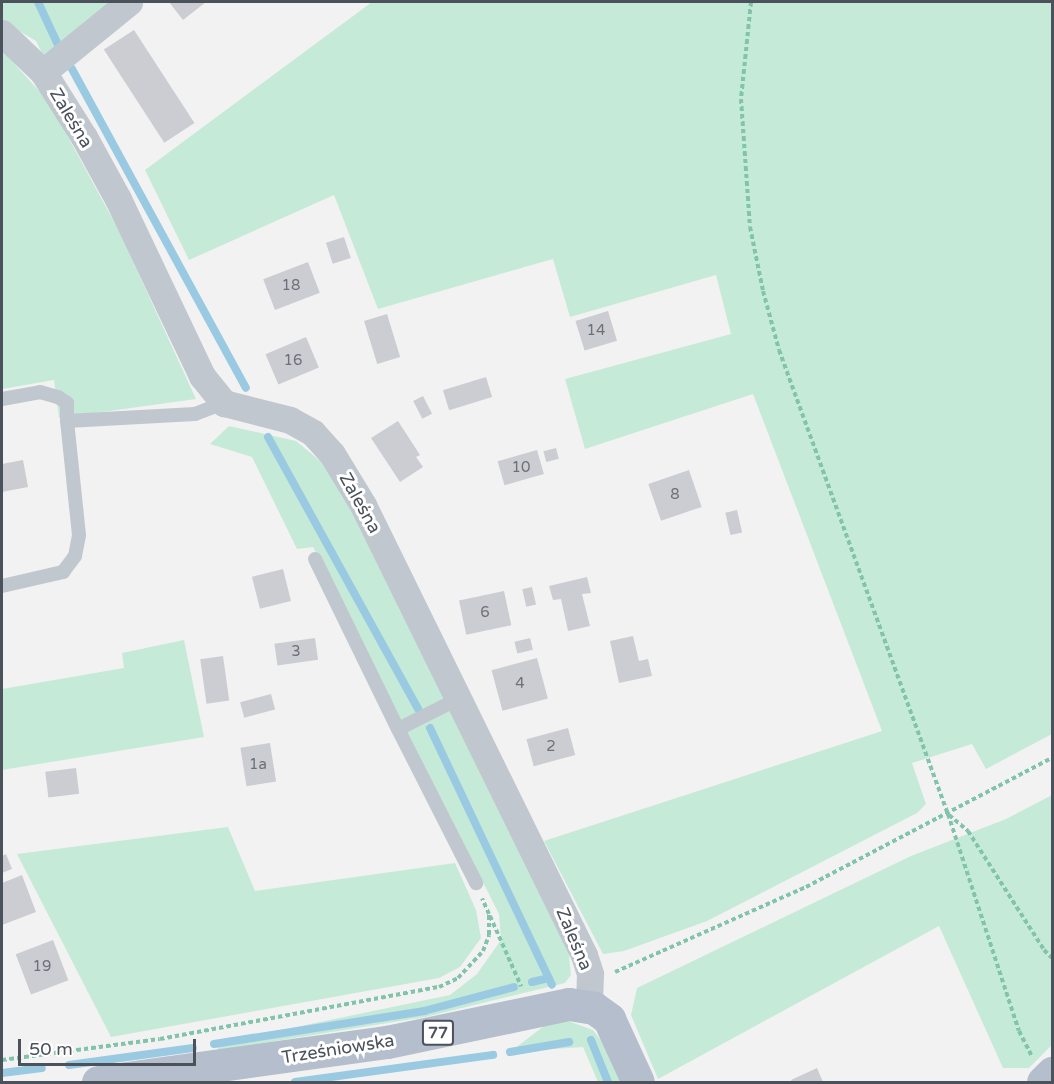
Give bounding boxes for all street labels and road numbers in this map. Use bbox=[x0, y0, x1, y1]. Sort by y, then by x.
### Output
street label: Zaleśna bbox=[45, 84, 97, 152]
street label: Zaleśna bbox=[335, 469, 385, 537]
street label: Zaleśna bbox=[551, 904, 597, 974]
road number: 77 bbox=[422, 1020, 454, 1046]
street label: Trześniowska bbox=[280, 1029, 396, 1069]

